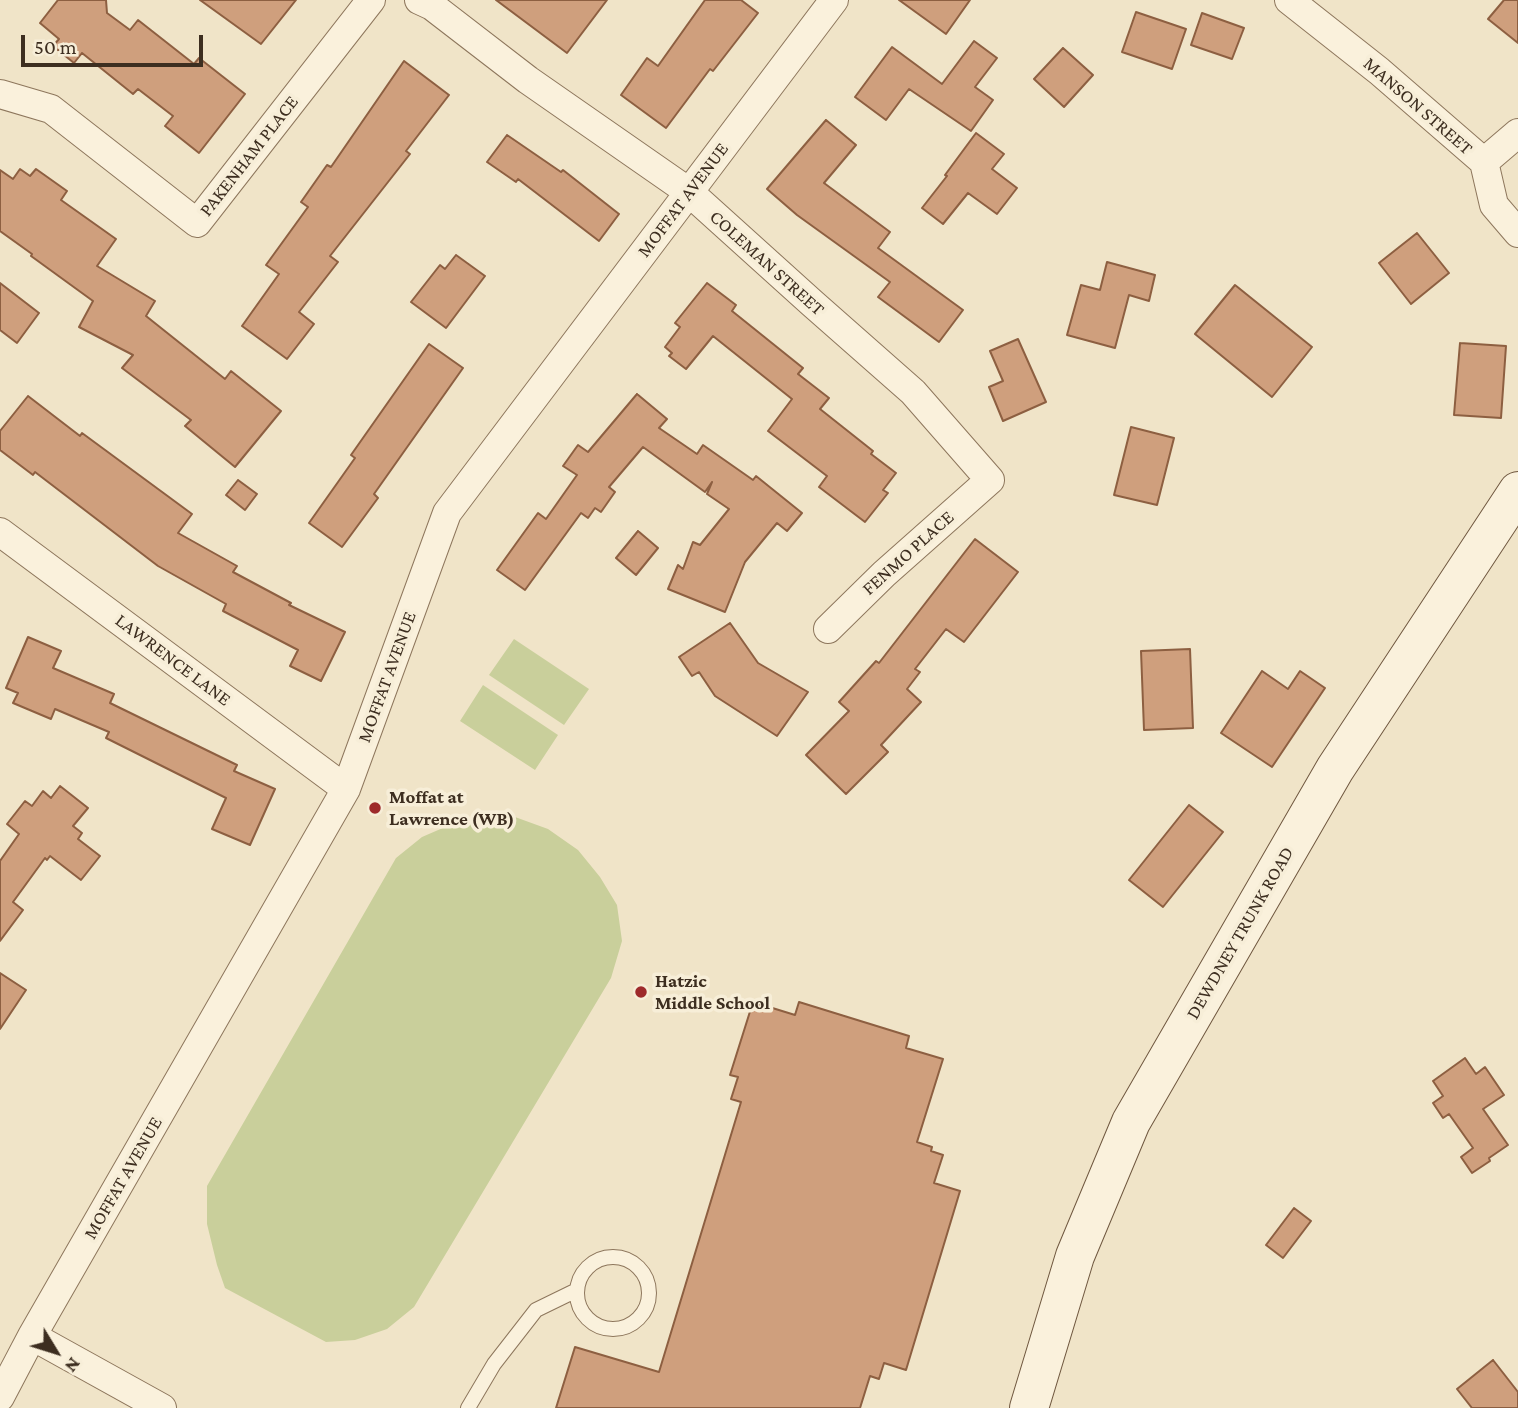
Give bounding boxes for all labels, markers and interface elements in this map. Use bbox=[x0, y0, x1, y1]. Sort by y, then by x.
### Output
scale bar bbox=[24, 21, 206, 65]
text: 50 m bbox=[34, 35, 77, 59]
street label: MANSON STREET bbox=[1359, 52, 1477, 160]
street label: PAKENHAM PLACE bbox=[195, 91, 303, 221]
street label: MOFFAT AVENUE bbox=[632, 138, 734, 262]
street label: COLEMAN STREET bbox=[705, 205, 829, 321]
street label: FENMO PLACE bbox=[857, 506, 959, 600]
street label: MOFFAT AVENUE bbox=[353, 608, 421, 746]
street label: LAWRENCE LANE bbox=[111, 609, 235, 711]
place label: Moffat at Lawrence (WB) bbox=[389, 786, 515, 830]
marker: Moffat at Lawrence (WB) bbox=[367, 800, 383, 816]
street label: DEWDNEY TRUNK ROAD bbox=[1181, 843, 1299, 1023]
place label: Hatzic Middle School bbox=[655, 970, 770, 1014]
marker: Hatzic Middle School bbox=[633, 984, 649, 1000]
street label: MOFFAT AVENUE bbox=[79, 1113, 167, 1243]
north arrow bbox=[21, 1317, 91, 1387]
text: N bbox=[61, 1354, 85, 1377]

